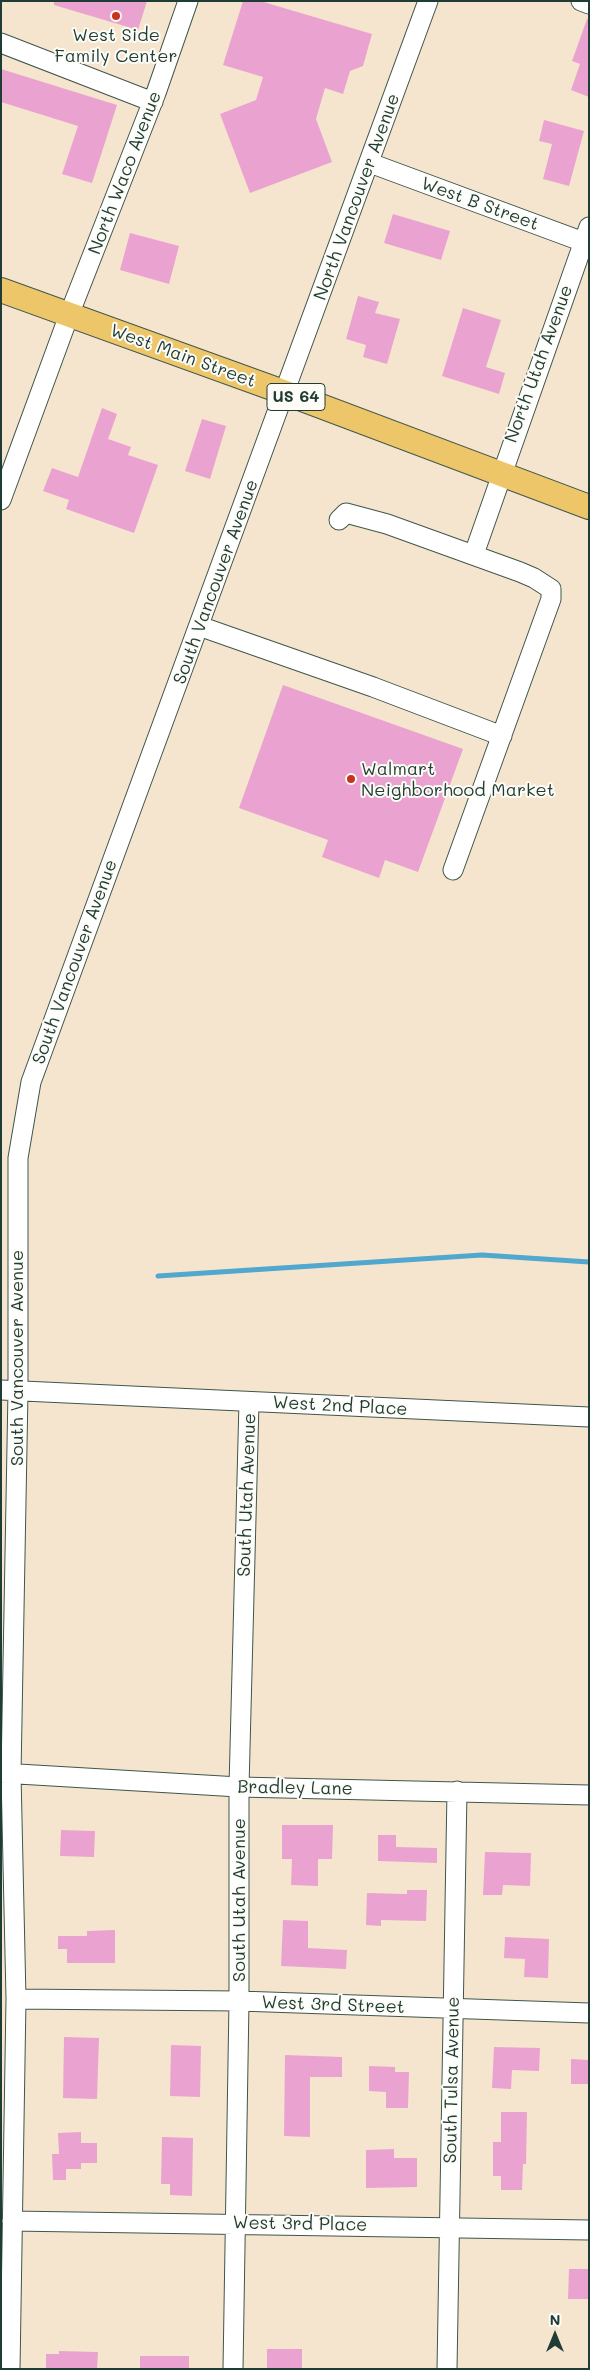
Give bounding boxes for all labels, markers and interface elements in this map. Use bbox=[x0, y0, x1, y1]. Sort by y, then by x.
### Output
marker: West Side Family Center bbox=[110, 10, 122, 22]
place label: West Side Family Center bbox=[55, 24, 177, 66]
street label: North Waco Avenue bbox=[84, 88, 166, 258]
street label: North Vancouver Avenue bbox=[309, 91, 405, 303]
street label: West B Street bbox=[418, 173, 542, 235]
street label: North Utah Avenue bbox=[500, 282, 578, 446]
street label: West Main Street bbox=[107, 320, 259, 392]
road number: US 64 bbox=[267, 384, 325, 411]
street label: South Vancouver Avenue bbox=[169, 477, 263, 687]
place label: Walmart Neighborhood Market bbox=[361, 758, 555, 801]
marker: Walmart Neighborhood Market bbox=[345, 773, 357, 785]
street label: South Vancouver Avenue bbox=[28, 857, 122, 1067]
street label: South Vancouver Avenue bbox=[6, 1250, 28, 1466]
street label: West 2nd Place bbox=[272, 1392, 408, 1420]
street label: South Utah Avenue bbox=[233, 1413, 261, 1577]
street label: Bradley Lane bbox=[237, 1776, 353, 1800]
street label: South Utah Avenue bbox=[228, 1818, 250, 1982]
street label: West 3rd Street bbox=[261, 1992, 405, 2018]
street label: South Tulsa Avenue bbox=[440, 1996, 464, 2164]
street label: West 3rd Place bbox=[233, 2212, 367, 2236]
north arrow bbox=[530, 2310, 580, 2360]
text: N bbox=[550, 2310, 560, 2329]

